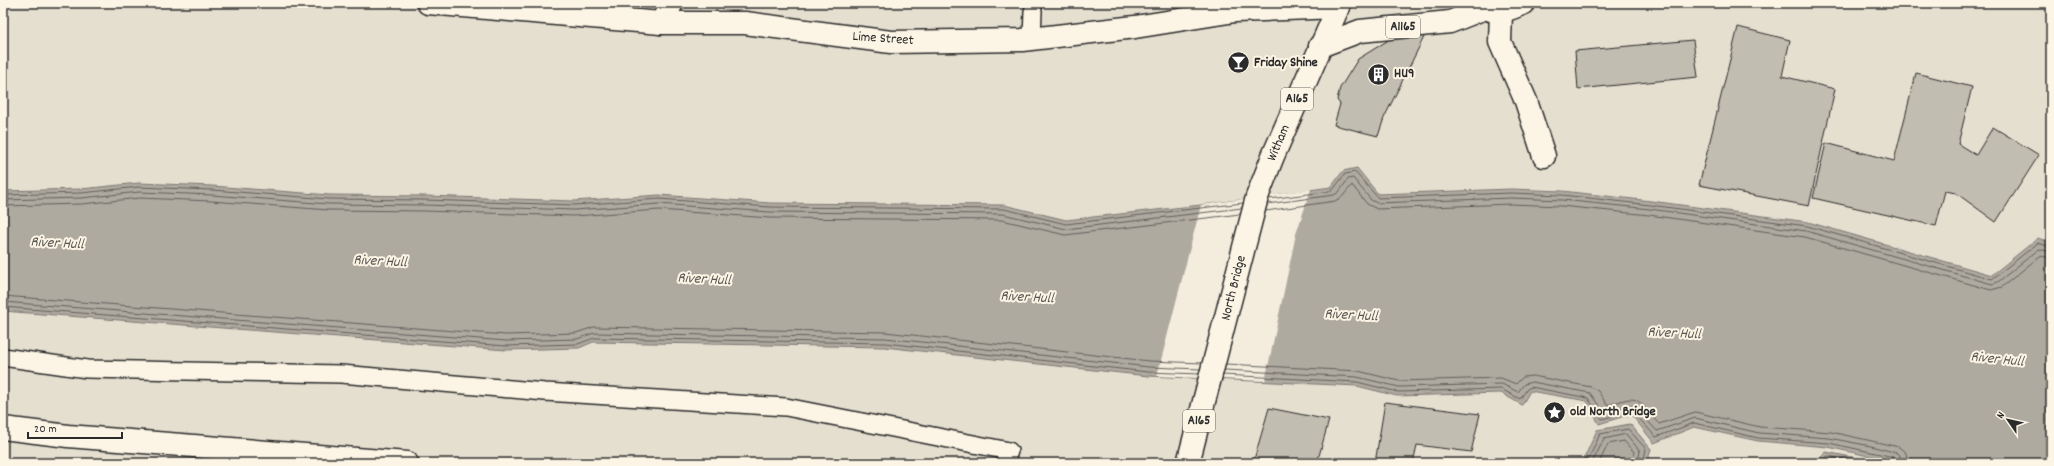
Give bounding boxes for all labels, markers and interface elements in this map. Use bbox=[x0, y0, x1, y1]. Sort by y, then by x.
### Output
road number: A1165 bbox=[1386, 16, 1420, 38]
street label: Lime Street bbox=[852, 27, 914, 51]
bar icon: Friday Shine bbox=[1225, 50, 1251, 76]
place label: Friday Shine bbox=[1254, 53, 1318, 73]
building icon: HU9 bbox=[1365, 61, 1391, 87]
place label: HU9 bbox=[1394, 64, 1414, 84]
road number: A165 bbox=[1281, 88, 1313, 110]
street label: Witham bbox=[1262, 121, 1296, 165]
water label: River Hull bbox=[30, 232, 86, 256]
water label: River Hull bbox=[353, 250, 409, 274]
street label: North Bridge bbox=[1216, 253, 1252, 323]
water label: River Hull bbox=[677, 268, 733, 292]
water label: River Hull bbox=[1000, 286, 1056, 310]
water label: River Hull bbox=[1324, 304, 1380, 328]
water label: River Hull bbox=[1647, 322, 1703, 346]
water label: River Hull bbox=[1969, 346, 2026, 374]
place icon: old North Bridge bbox=[1542, 399, 1568, 425]
north arrow bbox=[1988, 400, 2028, 440]
place label: old North Bridge bbox=[1570, 402, 1656, 422]
text: N bbox=[1993, 408, 2010, 422]
road number: A165 bbox=[1183, 410, 1215, 432]
scale bar bbox=[28, 414, 122, 440]
text: 20 m bbox=[34, 421, 57, 438]

